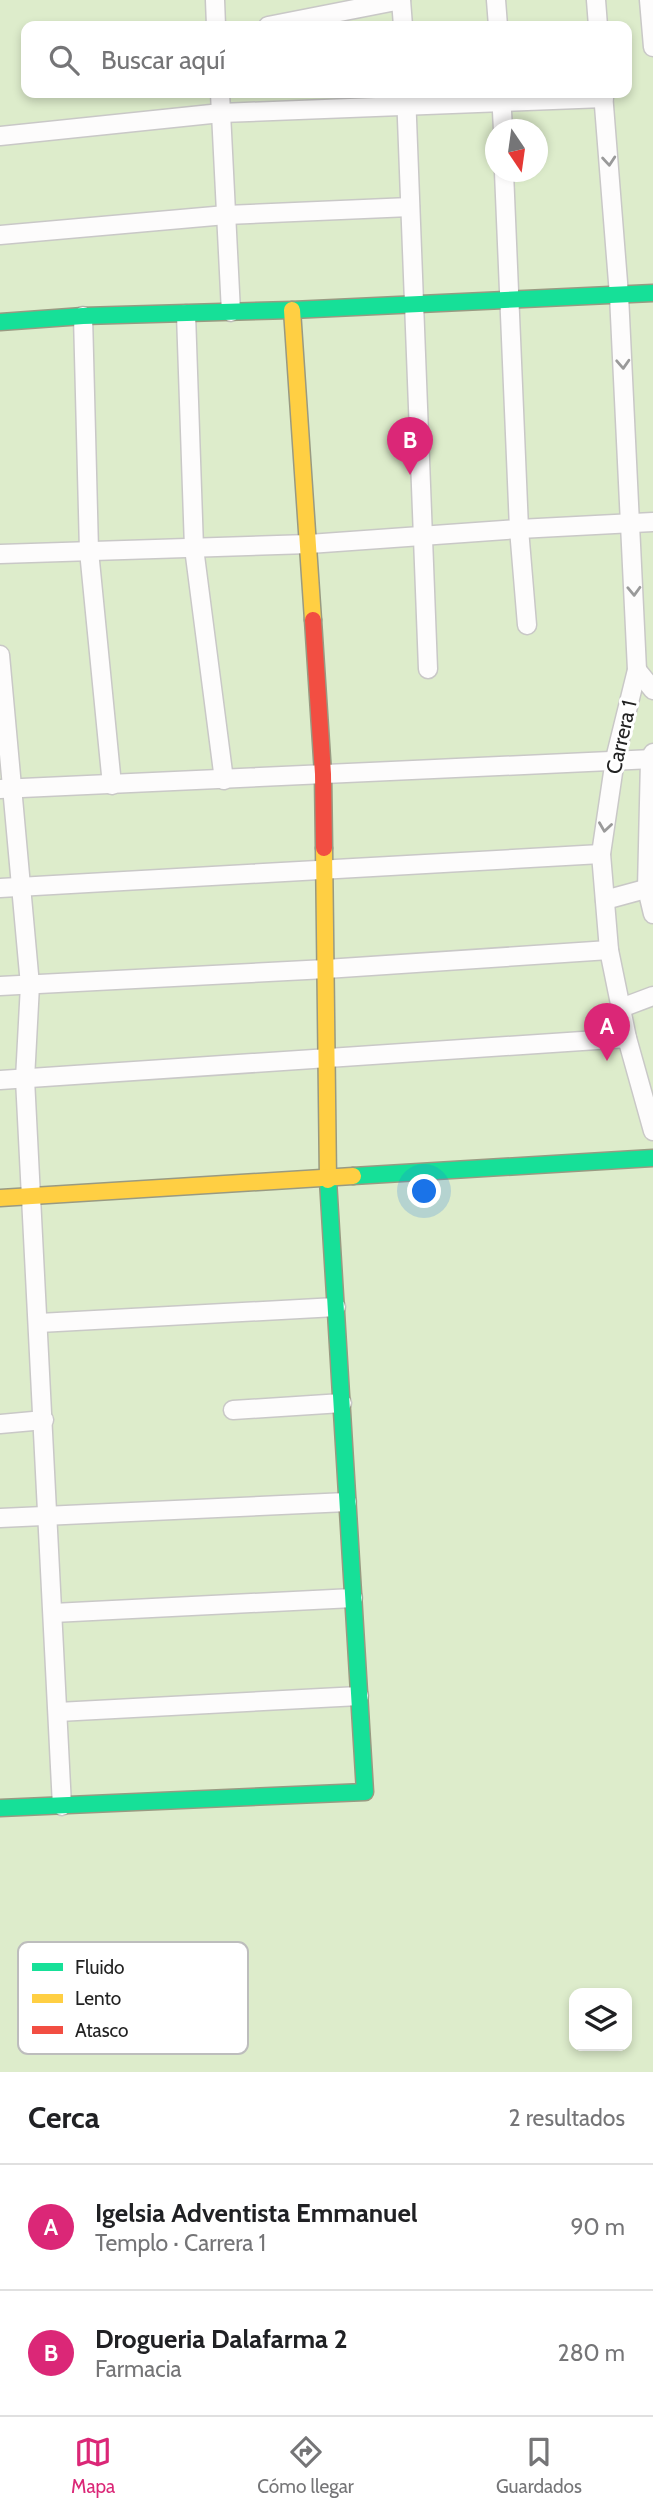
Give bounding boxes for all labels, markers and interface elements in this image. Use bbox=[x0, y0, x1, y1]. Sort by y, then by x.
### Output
search box bbox=[21, 21, 632, 98]
icon: search bbox=[45, 41, 83, 79]
text: Buscar aquí bbox=[101, 44, 225, 76]
north arrow bbox=[485, 119, 548, 182]
one-way arrow bbox=[601, 156, 616, 167]
one-way arrow bbox=[615, 358, 630, 369]
pin: B bbox=[387, 417, 433, 475]
one-way arrow bbox=[627, 586, 642, 597]
street label: Carrera 1 bbox=[600, 698, 642, 776]
one-way arrow bbox=[597, 821, 612, 833]
pin: A bbox=[584, 1003, 630, 1061]
your location bbox=[407, 1174, 441, 1208]
legend bbox=[18, 1942, 248, 2054]
text: Fluido bbox=[75, 1956, 124, 1979]
text: Lento bbox=[75, 1987, 121, 2010]
map controls bbox=[569, 1988, 632, 2051]
button: layers bbox=[569, 1988, 632, 2051]
text: Atasco bbox=[75, 2019, 129, 2042]
text: Cerca bbox=[28, 2099, 100, 2136]
text: 2 resultados bbox=[508, 2104, 625, 2132]
text: Igelsia Adventista Emmanuel bbox=[95, 2197, 418, 2229]
text: A bbox=[44, 2213, 58, 2241]
text: 90 m bbox=[571, 2213, 625, 2241]
text: Templo · Carrera 1 bbox=[95, 2229, 266, 2257]
text: Drogueria Dalafarma 2 bbox=[95, 2323, 348, 2355]
text: B bbox=[44, 2339, 58, 2367]
text: 280 m bbox=[558, 2339, 625, 2367]
text: Farmacia bbox=[95, 2355, 182, 2383]
tab: Mapa bbox=[71, 2433, 115, 2498]
tab: Cómo llegar bbox=[257, 2433, 354, 2498]
tab: Guardados bbox=[496, 2433, 582, 2498]

